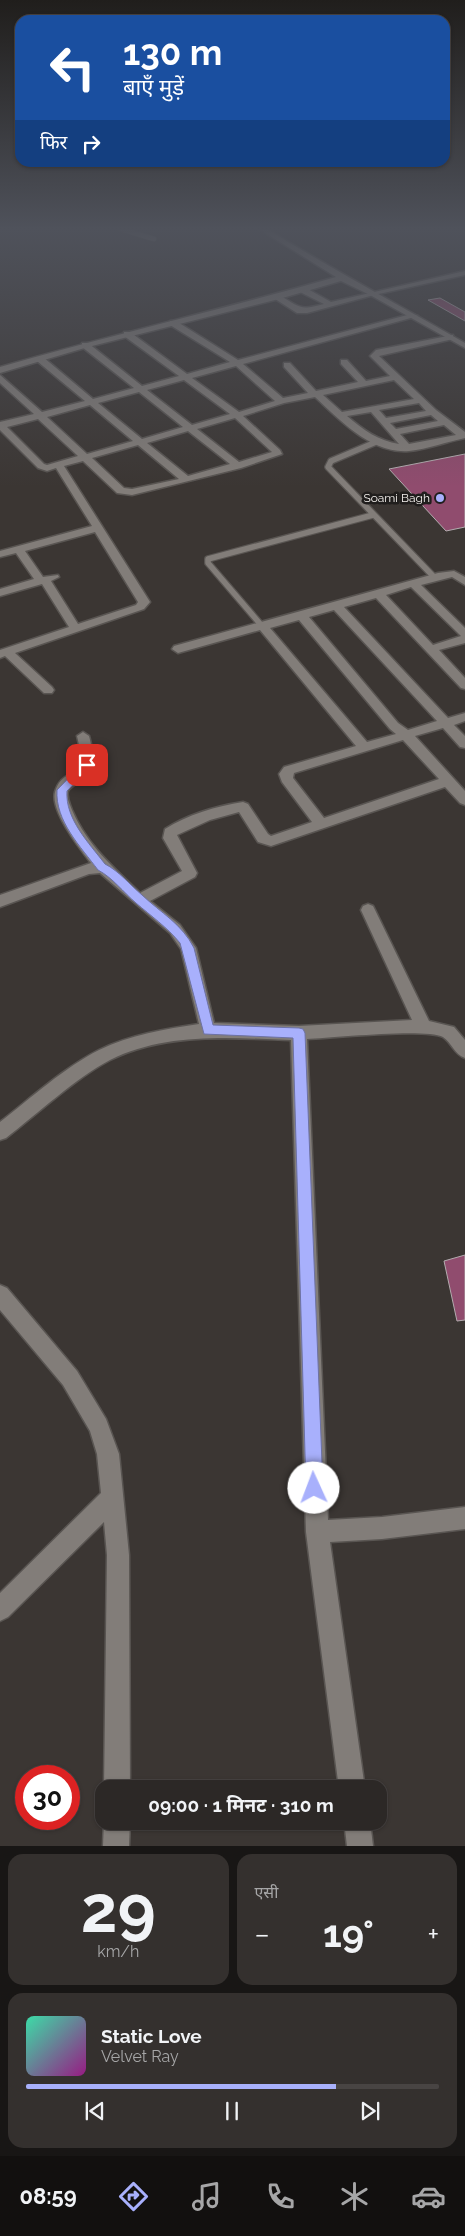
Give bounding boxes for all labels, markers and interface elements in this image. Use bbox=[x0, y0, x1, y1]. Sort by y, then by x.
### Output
text: 130 m bbox=[123, 32, 222, 73]
icon: left bbox=[40, 35, 105, 100]
text: बाएँ मुड़ें bbox=[123, 74, 184, 100]
icon: right bbox=[77, 130, 105, 158]
text: फिर bbox=[40, 131, 67, 153]
place label: Soami Bagh bbox=[363, 491, 430, 505]
marker: Soami Bagh bbox=[434, 492, 446, 504]
pin bbox=[66, 744, 108, 786]
icon: arrive bbox=[73, 751, 101, 779]
position arrow bbox=[287, 1461, 339, 1513]
speed limit sign: 30 bbox=[15, 1765, 80, 1830]
text: 09:00 · 1 मिनट · 310 m bbox=[148, 1794, 334, 1816]
text: 29 bbox=[81, 1871, 156, 1947]
text: एसी bbox=[255, 1883, 278, 1902]
text: 19° bbox=[323, 1911, 374, 1956]
text: − bbox=[255, 1918, 270, 1951]
text: + bbox=[427, 1918, 439, 1951]
text: km/h bbox=[97, 1942, 139, 1961]
text: Static Love bbox=[101, 2025, 202, 2047]
text: Velvet Ray bbox=[101, 2047, 179, 2066]
icon: previous bbox=[81, 2097, 109, 2125]
icon: pause bbox=[218, 2097, 246, 2125]
icon: next bbox=[356, 2097, 384, 2125]
icon: directions bbox=[116, 2179, 151, 2214]
icon: music bbox=[189, 2179, 224, 2214]
icon: phone bbox=[263, 2179, 298, 2214]
icon: climate bbox=[337, 2179, 372, 2214]
icon: car bbox=[411, 2179, 446, 2214]
text: 08:59 bbox=[19, 2183, 77, 2209]

